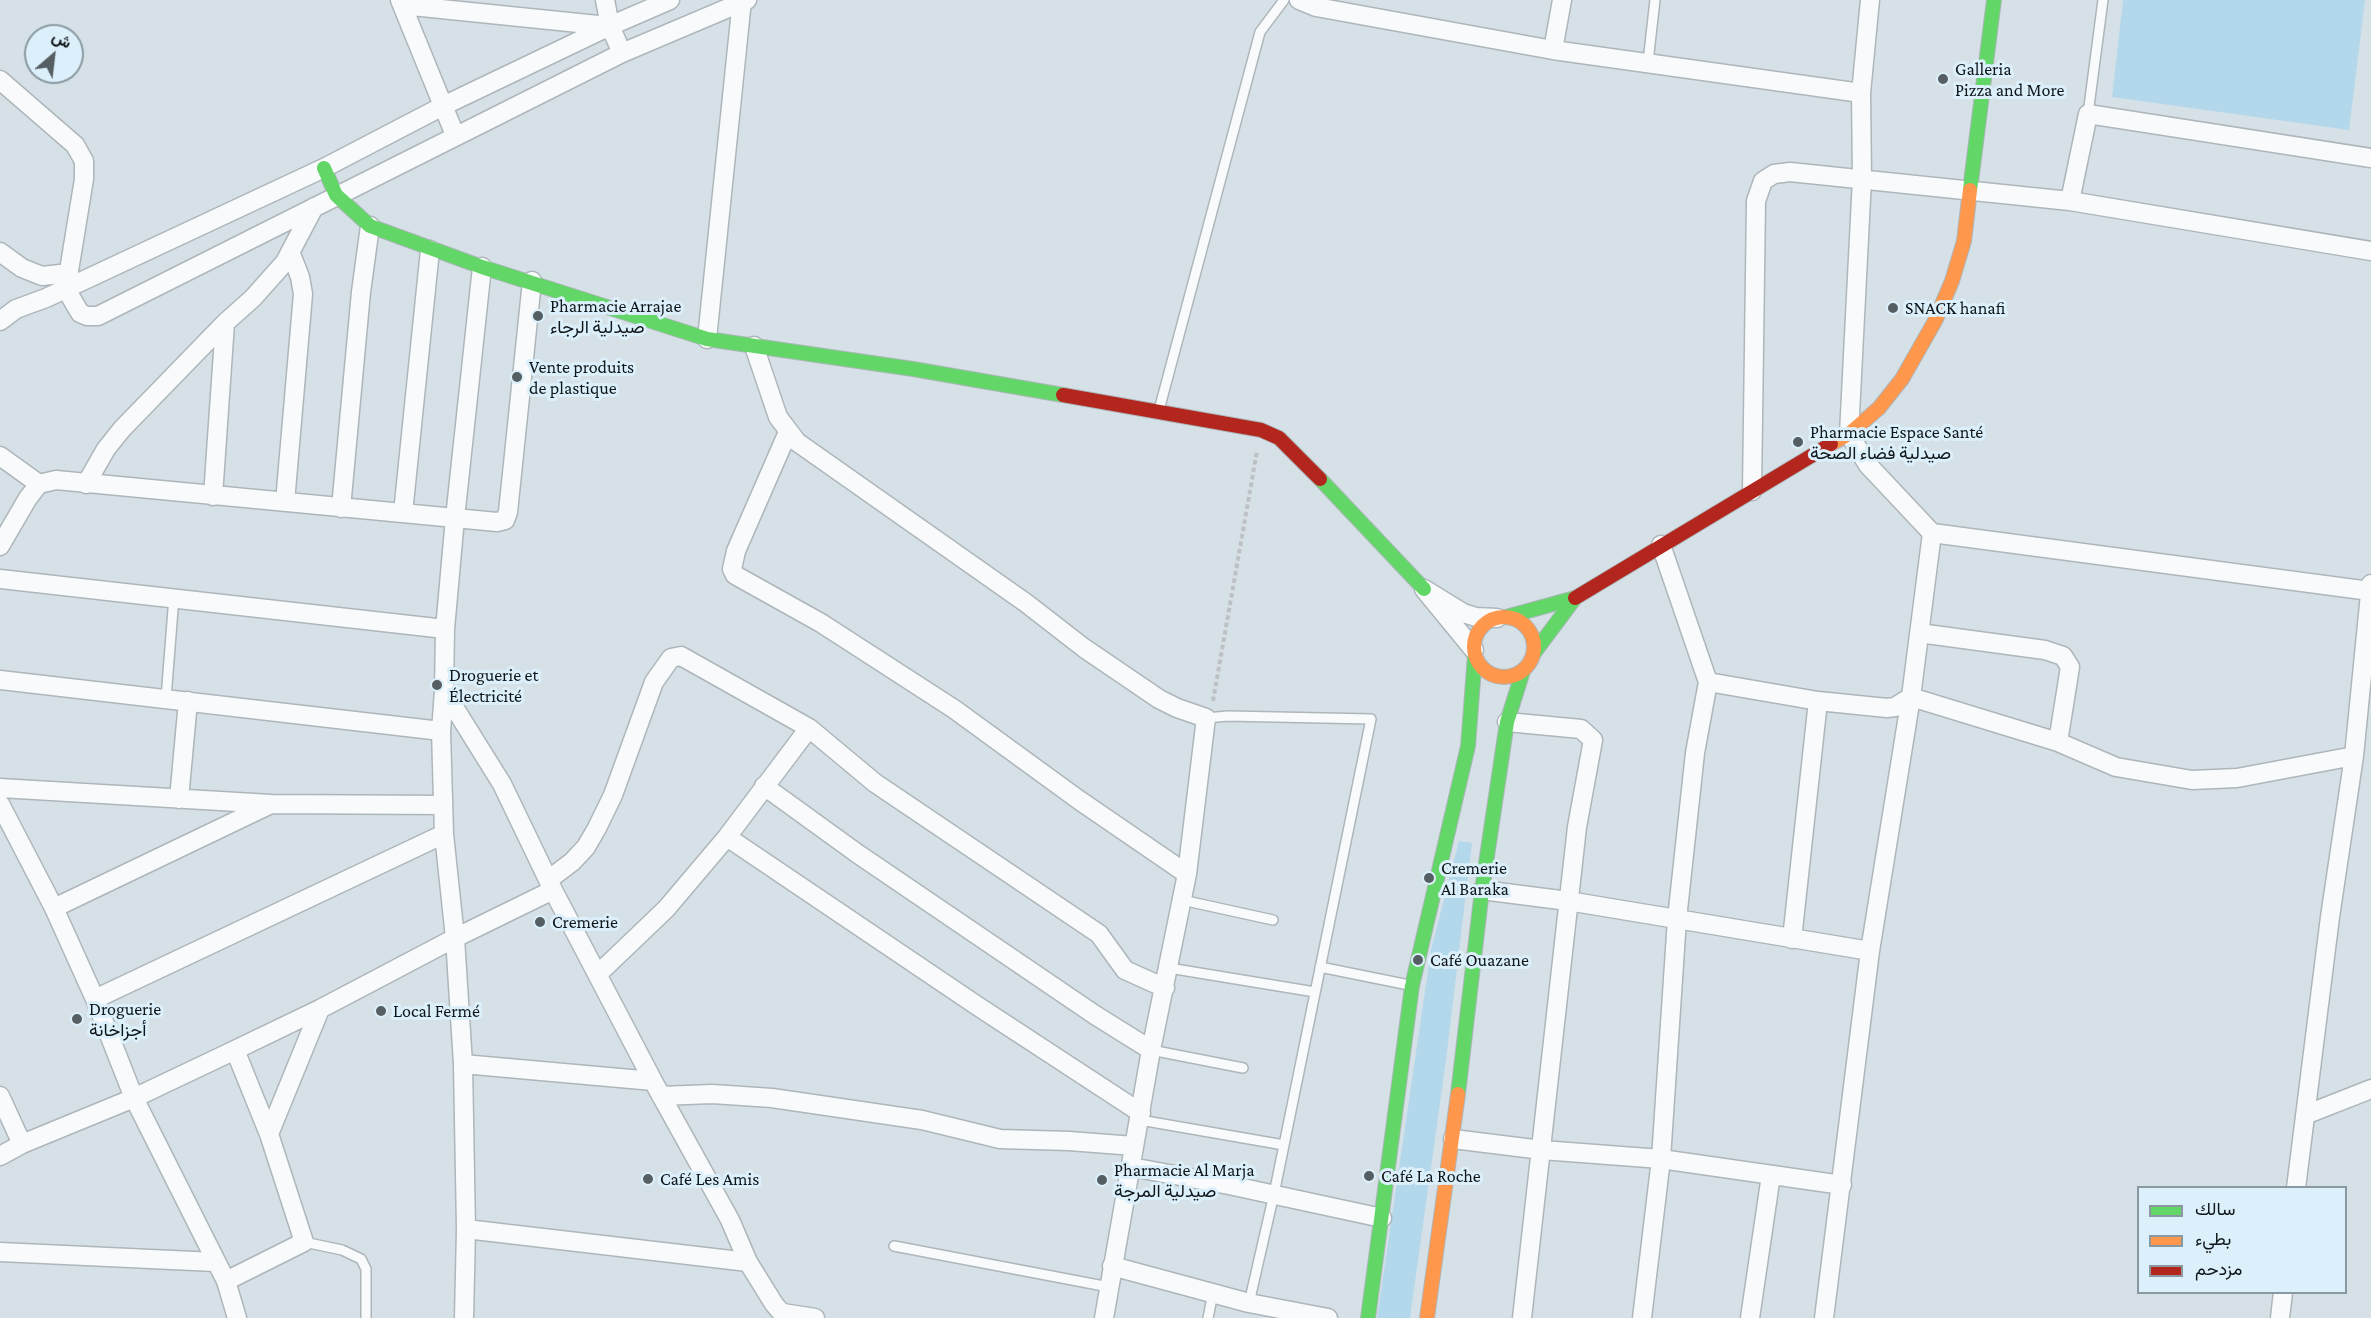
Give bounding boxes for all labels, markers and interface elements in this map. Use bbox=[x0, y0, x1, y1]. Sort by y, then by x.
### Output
north arrow bbox=[24, 24, 84, 84]
text: ش bbox=[49, 27, 74, 51]
place label: Galleria Pizza and More bbox=[1955, 58, 2064, 100]
marker: Galleria Pizza and More bbox=[1936, 72, 1950, 86]
place label: Pharmacie Arrajae صيدلية الرجاء bbox=[550, 295, 681, 338]
place label: SNACK hanafi bbox=[1905, 297, 2005, 319]
marker: SNACK hanafi bbox=[1886, 301, 1900, 315]
marker: Pharmacie Arrajae صيدلية الرجاء bbox=[531, 309, 545, 323]
place label: Vente produits de plastique bbox=[529, 356, 634, 398]
marker: Vente produits de plastique bbox=[510, 370, 524, 384]
place label: Pharmacie Espace Santé صيدلية فضاء الصحة bbox=[1810, 421, 1983, 464]
marker: Pharmacie Espace Santé صيدلية فضاء الصحة bbox=[1791, 435, 1805, 449]
place label: Droguerie et Électricité bbox=[449, 664, 538, 706]
marker: Droguerie et Électricité bbox=[430, 678, 444, 692]
place label: Cremerie Al Baraka bbox=[1441, 857, 1509, 900]
marker: Cremerie Al Baraka bbox=[1422, 871, 1436, 885]
place label: Cremerie bbox=[552, 911, 618, 933]
marker: Cremerie bbox=[533, 915, 547, 929]
place label: Café Ouazane bbox=[1430, 949, 1529, 971]
marker: Café Ouazane bbox=[1411, 953, 1425, 967]
place label: Droguerie أجزاخانة bbox=[89, 998, 161, 1040]
place label: Local Fermé bbox=[393, 1000, 480, 1022]
marker: Local Fermé bbox=[374, 1004, 388, 1018]
marker: Droguerie أجزاخانة bbox=[70, 1012, 84, 1026]
place label: Pharmacie Al Marja صيدلية المرجة bbox=[1114, 1159, 1254, 1202]
place label: Café La Roche bbox=[1381, 1165, 1481, 1187]
place label: Café Les Amis bbox=[660, 1168, 759, 1190]
marker: Café La Roche bbox=[1362, 1169, 1376, 1183]
marker: Café Les Amis bbox=[641, 1172, 655, 1186]
marker: Pharmacie Al Marja صيدلية المرجة bbox=[1095, 1173, 1109, 1187]
legend bbox=[2137, 1186, 2347, 1294]
text: سالك bbox=[2195, 1199, 2235, 1219]
text: بطيء bbox=[2195, 1229, 2231, 1249]
text: مزدحم bbox=[2195, 1259, 2242, 1279]

